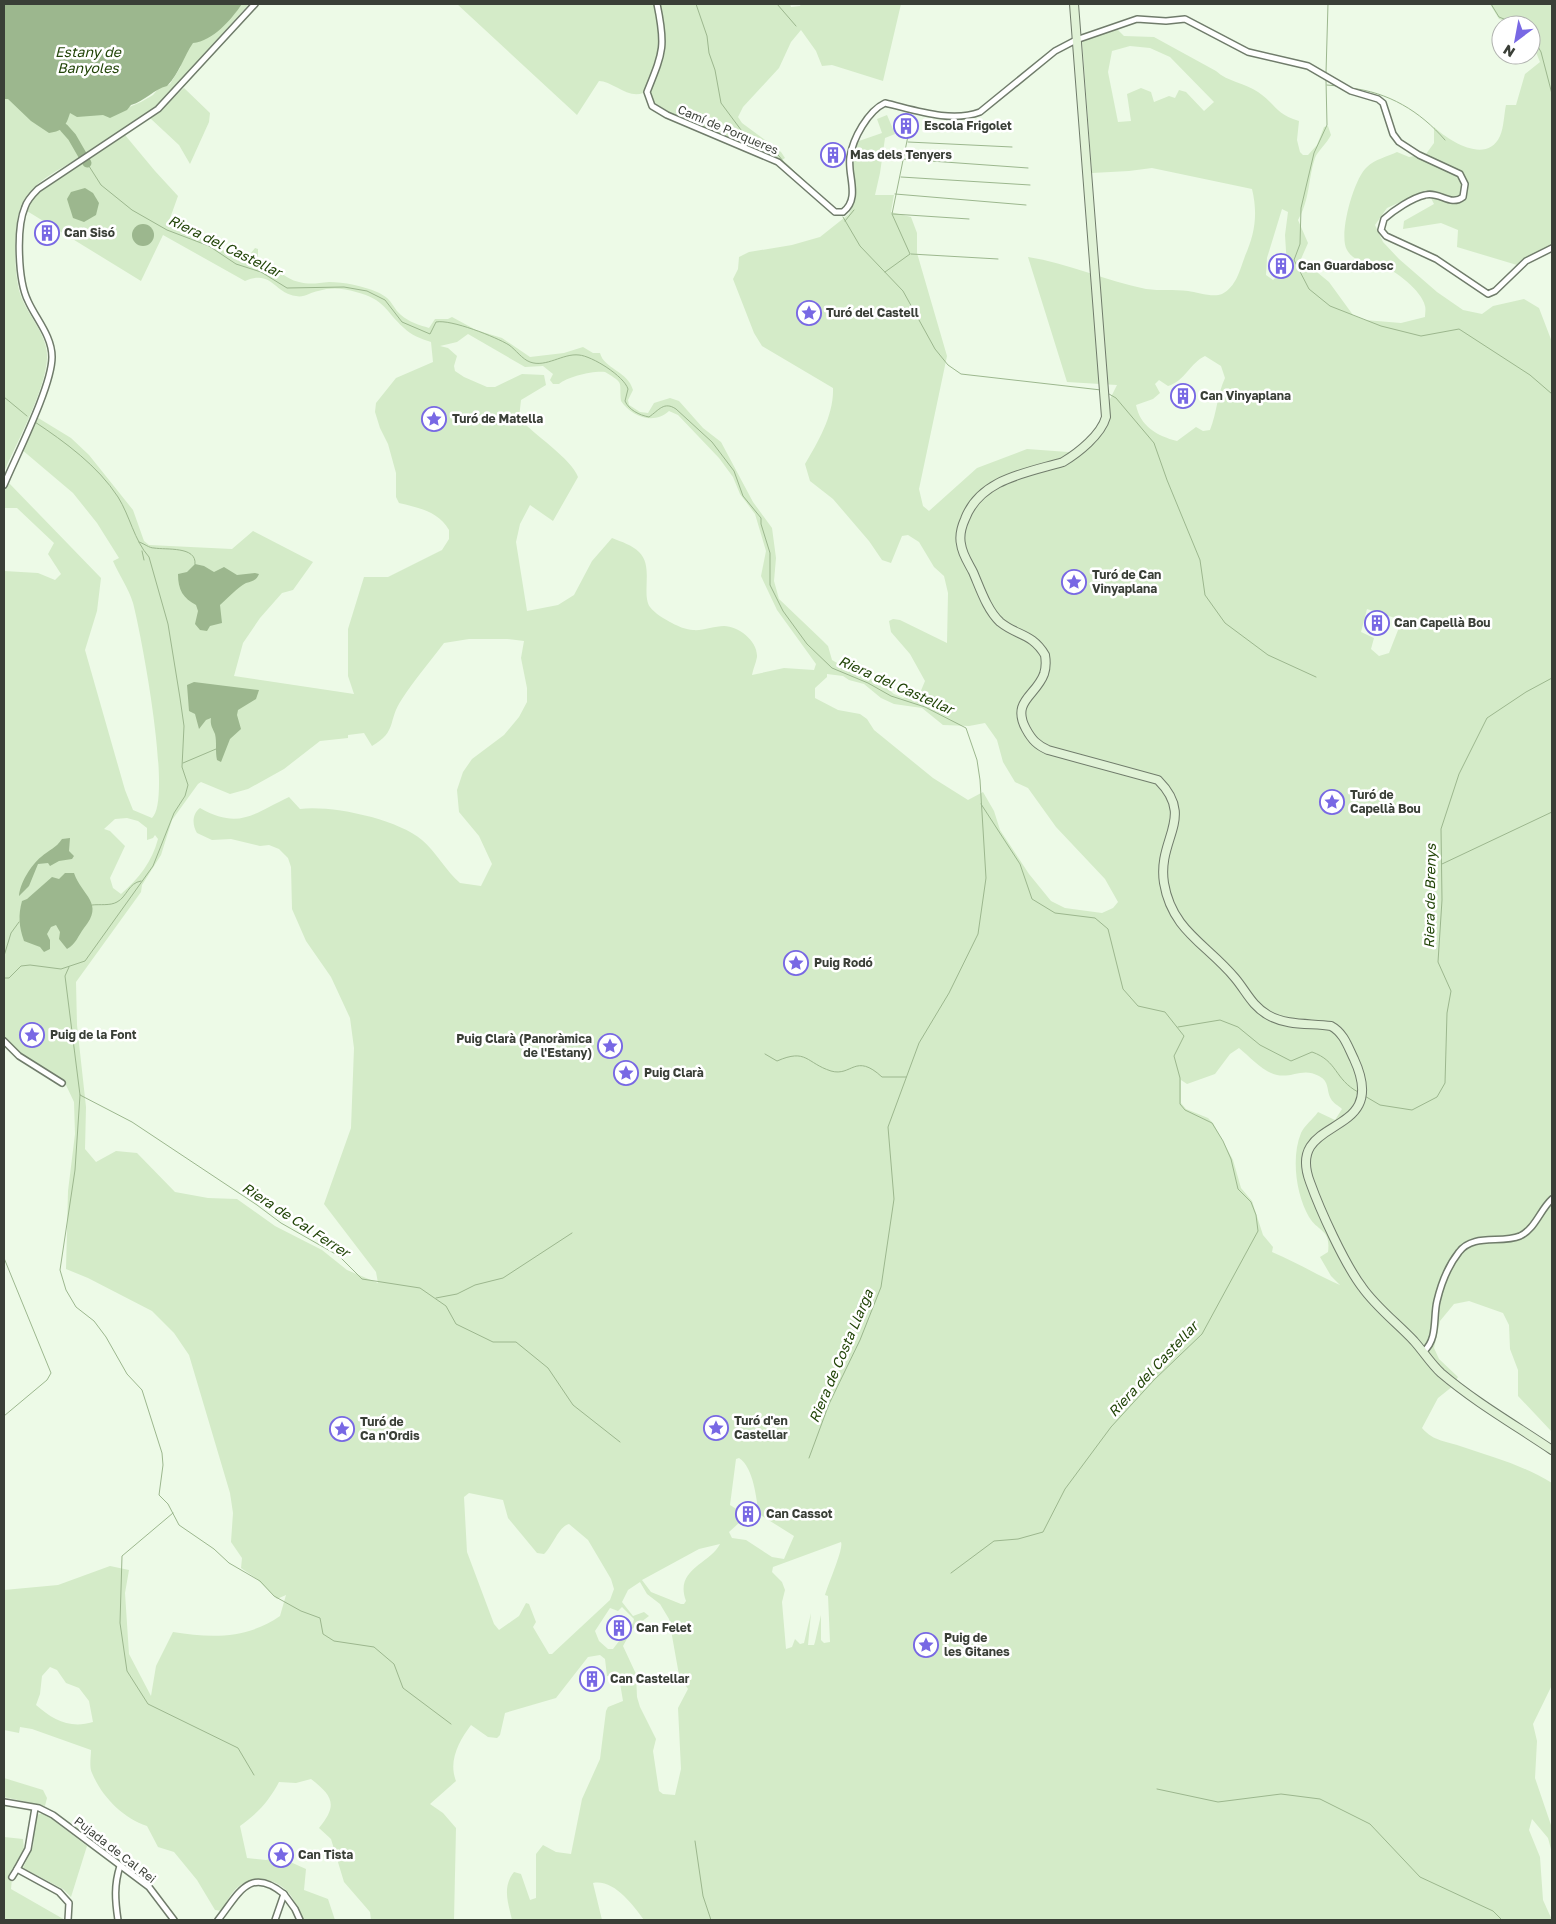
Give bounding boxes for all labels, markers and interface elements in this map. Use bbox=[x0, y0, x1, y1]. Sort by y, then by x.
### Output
north arrow bbox=[1491, 15, 1541, 65]
text: N bbox=[1500, 41, 1518, 61]
water label: Estany de Banyoles bbox=[55, 43, 122, 76]
street label: Camí de Porqueres bbox=[676, 102, 781, 158]
building icon: Escola Frigolet bbox=[893, 113, 919, 139]
place label: Escola Frigolet bbox=[924, 118, 1012, 133]
building icon: Mas dels Tenyers bbox=[820, 142, 846, 168]
place label: Mas dels Tenyers bbox=[850, 147, 952, 162]
water label: Riera del Castellar bbox=[166, 211, 287, 281]
building icon: Can Sisó bbox=[34, 220, 60, 246]
place label: Can Sisó bbox=[64, 225, 115, 240]
building icon: Can Guardabosc bbox=[1268, 253, 1294, 279]
place label: Can Guardabosc bbox=[1298, 258, 1394, 273]
place icon: Turó del Castell bbox=[796, 300, 822, 326]
place label: Turó del Castell bbox=[826, 305, 919, 320]
building icon: Can Vinyaplana bbox=[1170, 383, 1196, 409]
place label: Can Vinyaplana bbox=[1200, 388, 1291, 403]
place icon: Turó de Matella bbox=[421, 406, 447, 432]
place label: Turó de Matella bbox=[452, 411, 543, 426]
place label: Turó de Can Vinyaplana bbox=[1092, 567, 1161, 596]
place icon: Turó de Can Vinyaplana bbox=[1061, 569, 1087, 595]
building icon: Can Capellà Bou bbox=[1364, 610, 1390, 636]
place label: Can Capellà Bou bbox=[1394, 615, 1490, 630]
water label: Riera del Castellar bbox=[836, 652, 958, 719]
place label: Turó de Capellà Bou bbox=[1350, 787, 1421, 816]
place icon: Turó de Capellà Bou bbox=[1319, 789, 1345, 815]
water label: Riera de Brenys bbox=[1420, 843, 1439, 949]
place icon: Puig Rodó bbox=[783, 950, 809, 976]
place label: Puig Rodó bbox=[814, 955, 873, 970]
place icon: Puig de la Font bbox=[19, 1022, 45, 1048]
place label: Puig de la Font bbox=[50, 1027, 137, 1042]
place label: Puig Clarà (Panoràmica de l'Estany) bbox=[456, 1031, 592, 1060]
place icon: Puig Clarà (Panoràmica de l'Estany) bbox=[597, 1033, 623, 1059]
place icon: Puig Clarà bbox=[613, 1060, 639, 1086]
place label: Puig Clarà bbox=[644, 1065, 704, 1080]
water label: Riera de Cal Ferrer bbox=[239, 1179, 355, 1262]
water label: Riera de Costa Llarga bbox=[805, 1286, 877, 1425]
water label: Riera del Castellar bbox=[1104, 1316, 1203, 1420]
place label: Turó d'en Castellar bbox=[734, 1413, 788, 1442]
place label: Turó de Ca n'Ordis bbox=[360, 1414, 420, 1443]
place icon: Turó d'en Castellar bbox=[703, 1415, 729, 1441]
place icon: Turó de Ca n'Ordis bbox=[329, 1416, 355, 1442]
building icon: Can Cassot bbox=[735, 1501, 761, 1527]
place label: Can Cassot bbox=[766, 1506, 833, 1521]
building icon: Can Felet bbox=[606, 1615, 632, 1641]
place label: Can Felet bbox=[636, 1620, 692, 1635]
place label: Puig de les Gitanes bbox=[944, 1630, 1010, 1659]
place icon: Puig de les Gitanes bbox=[913, 1632, 939, 1658]
building icon: Can Castellar bbox=[579, 1666, 605, 1692]
place label: Can Castellar bbox=[610, 1671, 690, 1686]
street label: Pujada de Cal Rei bbox=[71, 1813, 159, 1886]
place icon: Can Tista bbox=[268, 1842, 294, 1868]
place label: Can Tista bbox=[298, 1847, 353, 1862]

